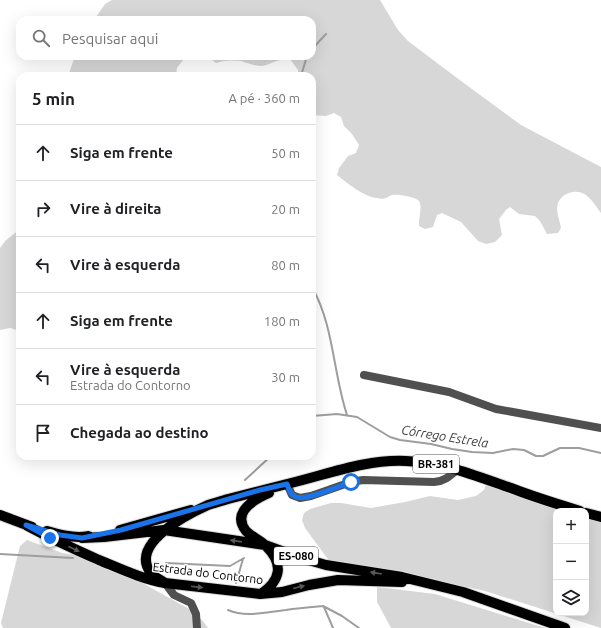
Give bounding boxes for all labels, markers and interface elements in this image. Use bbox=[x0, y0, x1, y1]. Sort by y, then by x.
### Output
search box bbox=[16, 16, 316, 60]
icon: search bbox=[30, 27, 52, 49]
text: Pesquisar aqui bbox=[62, 30, 158, 47]
text: 5 min bbox=[32, 89, 75, 108]
text: A pé · 360 m bbox=[228, 91, 300, 105]
icon: ahead bbox=[32, 142, 54, 164]
text: Siga em frente bbox=[70, 144, 173, 161]
text: 50 m bbox=[271, 146, 300, 160]
icon: right bbox=[32, 198, 54, 220]
text: Vire à direita bbox=[70, 200, 162, 217]
text: 20 m bbox=[271, 202, 300, 216]
icon: left bbox=[32, 254, 54, 276]
text: Vire à esquerda bbox=[70, 256, 180, 273]
text: 80 m bbox=[271, 258, 300, 272]
icon: ahead bbox=[32, 310, 54, 332]
text: Siga em frente bbox=[70, 312, 173, 329]
text: 180 m bbox=[264, 314, 300, 328]
text: Vire à esquerda bbox=[70, 361, 180, 378]
icon: left bbox=[32, 366, 54, 388]
text: 30 m bbox=[271, 370, 300, 384]
text: Estrada do Contorno bbox=[70, 378, 191, 392]
icon: arrive bbox=[32, 422, 54, 444]
water label: Córrego Estrela bbox=[400, 422, 490, 450]
text: Chegada ao destino bbox=[70, 424, 209, 441]
road number: BR-381 bbox=[413, 455, 459, 473]
route start bbox=[342, 473, 360, 491]
map controls bbox=[553, 508, 589, 616]
button: + bbox=[553, 508, 589, 544]
route end bbox=[41, 529, 59, 547]
one-way arrow bbox=[230, 538, 242, 544]
button: − bbox=[553, 544, 589, 580]
one-way arrow bbox=[68, 546, 79, 552]
road number: ES-080 bbox=[274, 547, 318, 565]
street label: Estrada do Contorno bbox=[152, 560, 264, 586]
one-way arrow bbox=[370, 569, 382, 575]
button: layers bbox=[553, 580, 589, 616]
one-way arrow bbox=[191, 584, 203, 590]
one-way arrow bbox=[292, 584, 305, 590]

